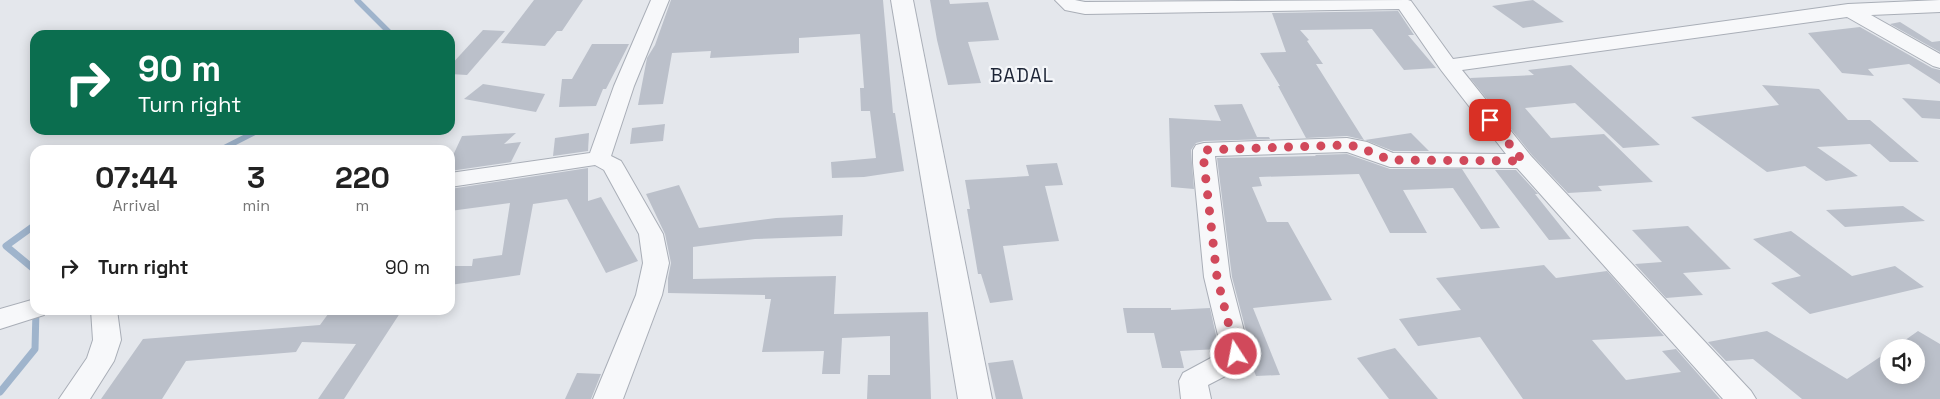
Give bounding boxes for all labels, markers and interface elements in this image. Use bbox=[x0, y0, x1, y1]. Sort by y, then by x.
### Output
text: 90 m bbox=[138, 47, 221, 91]
icon: right bbox=[55, 50, 120, 115]
district label: BADAL bbox=[990, 63, 1054, 88]
text: Turn right bbox=[138, 90, 241, 118]
pin bbox=[1469, 99, 1511, 141]
icon: arrive bbox=[1476, 106, 1504, 134]
text: 07:44 bbox=[95, 158, 178, 197]
text: 3 bbox=[247, 158, 265, 197]
text: 220 bbox=[335, 158, 390, 197]
text: Arrival bbox=[112, 195, 160, 216]
text: min bbox=[242, 195, 270, 216]
text: m bbox=[356, 195, 369, 216]
icon: right bbox=[55, 254, 83, 282]
text: Turn right bbox=[98, 255, 188, 280]
text: 90 m bbox=[385, 255, 430, 280]
position arrow bbox=[1209, 327, 1261, 379]
map controls bbox=[1880, 339, 1925, 384]
button: sound bbox=[1880, 339, 1925, 384]

